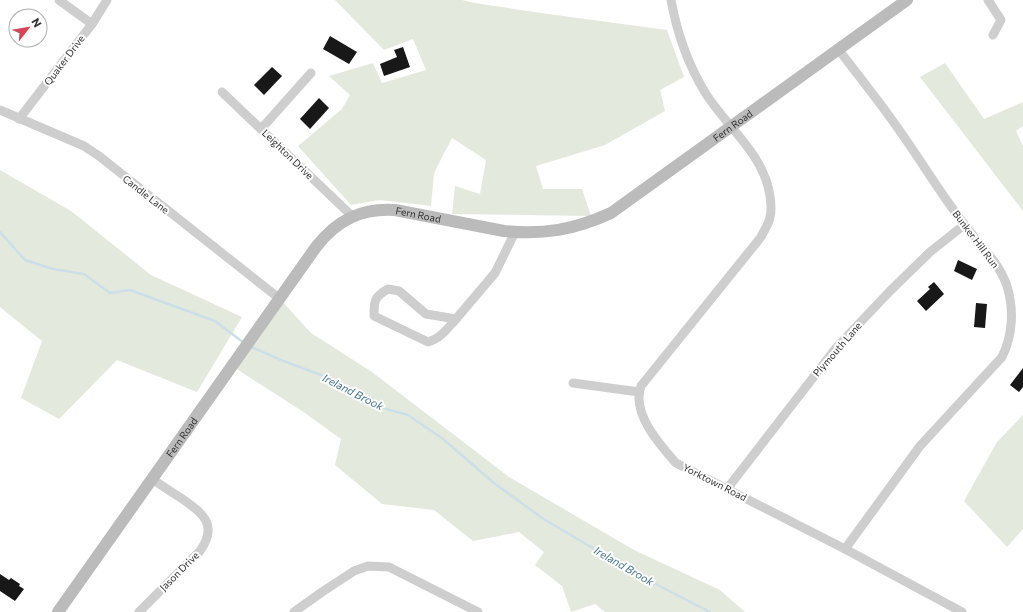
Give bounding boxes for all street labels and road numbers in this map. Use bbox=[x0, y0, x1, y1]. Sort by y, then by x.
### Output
street label: Quaker Drive bbox=[41, 33, 87, 87]
street label: Fern Road bbox=[710, 107, 755, 144]
street label: Leighton Drive bbox=[260, 127, 316, 181]
street label: Candle Lane bbox=[121, 172, 171, 216]
street label: Fern Road bbox=[395, 204, 442, 225]
street label: Bunker Hill Run bbox=[950, 208, 1002, 270]
street label: Plymouth Lane bbox=[810, 319, 864, 379]
street label: Fern Road bbox=[163, 415, 200, 459]
street label: Yorktown Road bbox=[681, 461, 749, 503]
street label: Jason Drive bbox=[157, 549, 201, 593]

